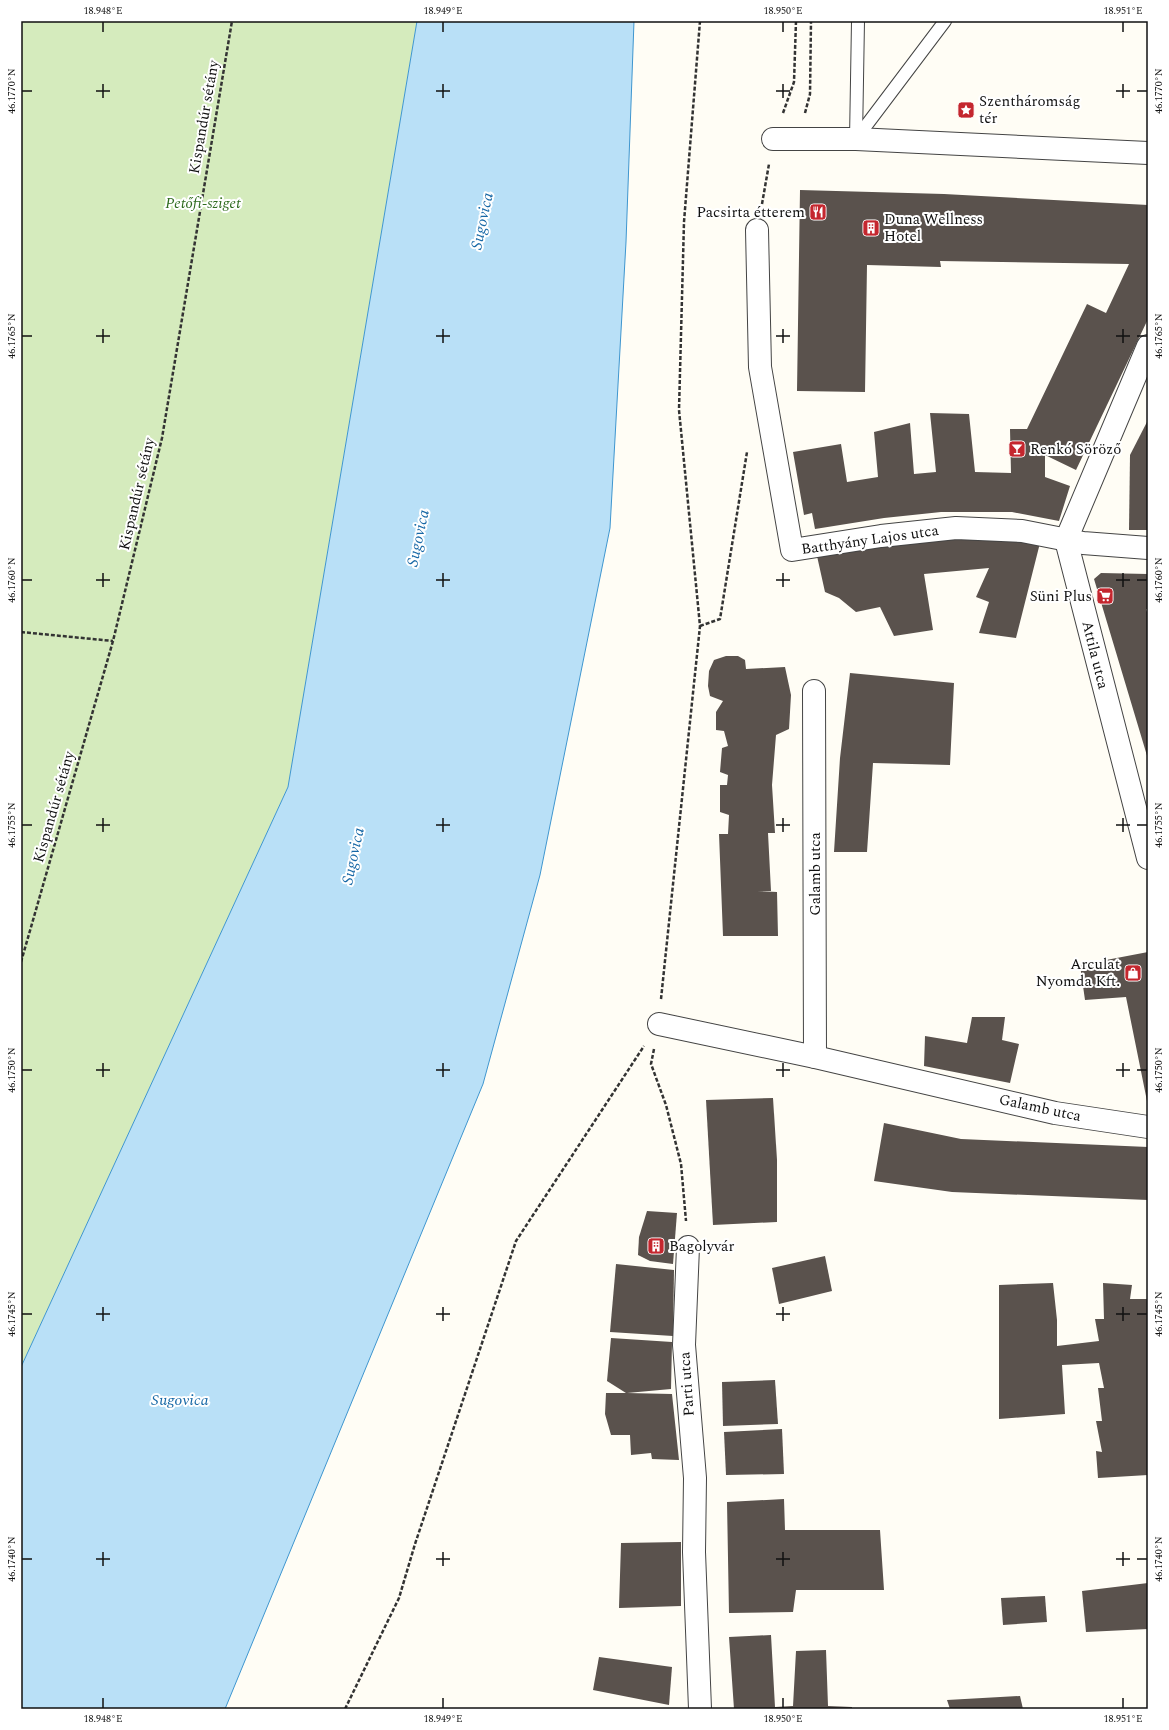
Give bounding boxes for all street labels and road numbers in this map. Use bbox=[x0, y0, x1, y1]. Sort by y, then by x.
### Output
street label: Kispandúr sétány bbox=[183, 58, 225, 176]
street label: Kispandúr sétány bbox=[113, 435, 161, 553]
street label: Batthyány Lajos utca bbox=[800, 519, 941, 561]
street label: Attila utca bbox=[1075, 618, 1115, 692]
street label: Kispandúr sétány bbox=[27, 748, 81, 866]
street label: Galamb utca bbox=[804, 832, 827, 916]
street label: Galamb utca bbox=[997, 1088, 1084, 1128]
street label: Parti utca bbox=[673, 1350, 701, 1417]

